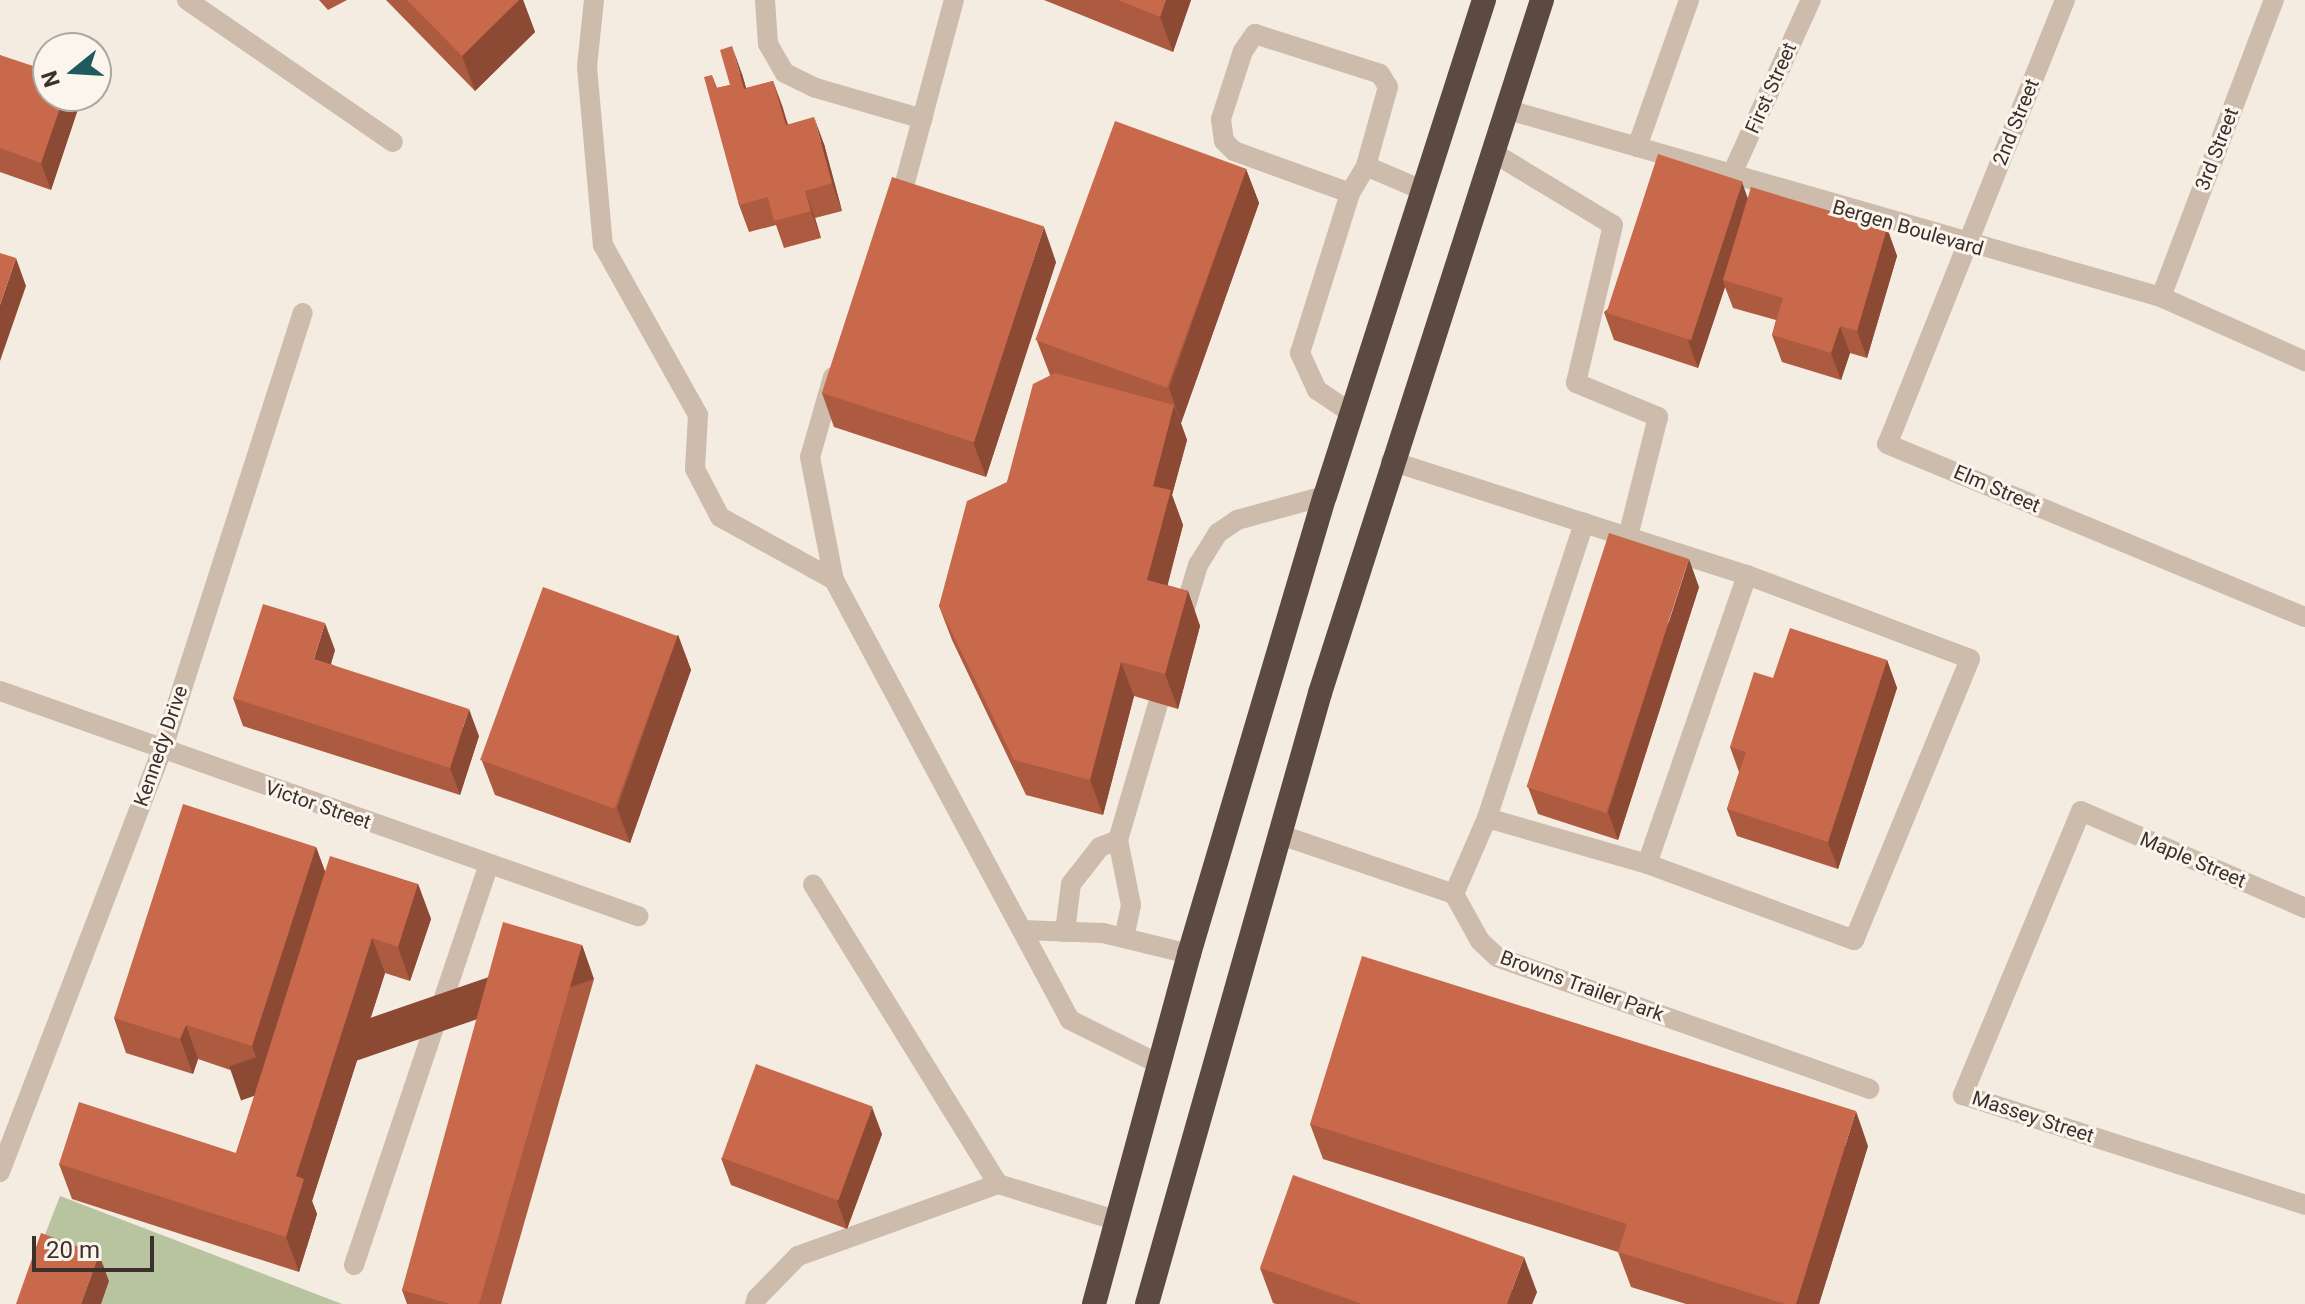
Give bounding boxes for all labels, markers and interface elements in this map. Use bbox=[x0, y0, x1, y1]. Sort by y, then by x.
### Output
north arrow bbox=[32, 32, 112, 112]
street label: First Street bbox=[1740, 39, 1802, 137]
text: N bbox=[36, 68, 65, 90]
street label: 2nd Street bbox=[1988, 75, 2044, 169]
street label: 3rd Street bbox=[2190, 104, 2244, 194]
street label: Bergen Boulevard bbox=[1830, 195, 1986, 261]
street label: Elm Street bbox=[1950, 460, 2044, 518]
street label: Kennedy Drive bbox=[129, 682, 193, 810]
street label: Victor Street bbox=[262, 776, 374, 834]
street label: Maple Street bbox=[2136, 827, 2250, 893]
street label: Browns Trailer Park bbox=[1497, 945, 1667, 1027]
street label: Massey Street bbox=[1969, 1086, 2097, 1148]
scale bar bbox=[36, 1220, 158, 1270]
text: 20 m bbox=[46, 1236, 100, 1264]

